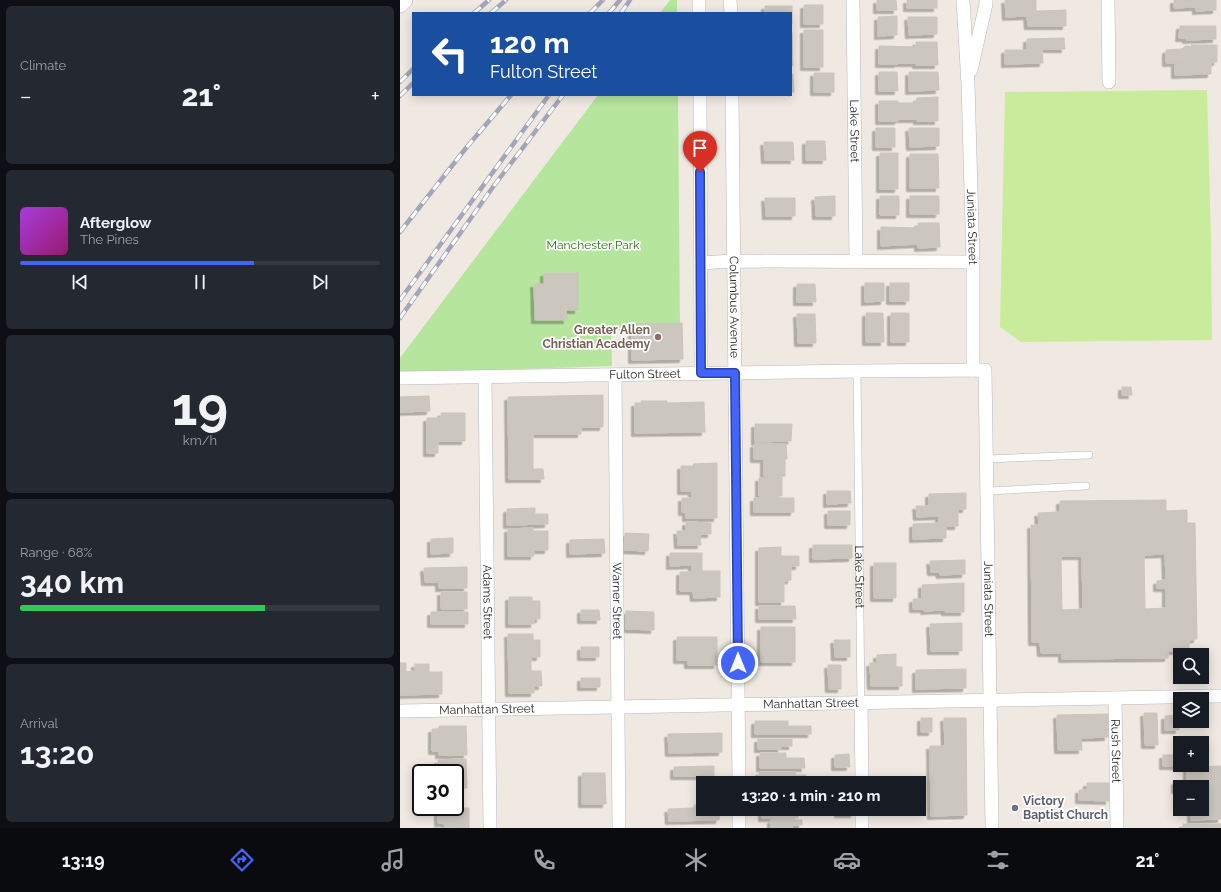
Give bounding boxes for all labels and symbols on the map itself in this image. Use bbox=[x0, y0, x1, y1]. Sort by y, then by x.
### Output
street label: Lake Street bbox=[847, 99, 862, 163]
pin bbox=[683, 131, 717, 172]
street label: Juniata Street bbox=[964, 189, 980, 265]
park label: Manchester Park bbox=[547, 238, 640, 252]
street label: Columbus Avenue bbox=[727, 256, 742, 358]
place label: Greater Allen Christian Academy bbox=[542, 323, 650, 351]
marker: Greater Allen Christian Academy bbox=[653, 332, 663, 342]
street label: Fulton Street bbox=[609, 367, 681, 382]
street label: Lake Street bbox=[852, 545, 867, 609]
street label: Juniata Street bbox=[981, 561, 996, 637]
street label: Warner Street bbox=[610, 562, 624, 640]
street label: Adams Street bbox=[480, 564, 495, 640]
position arrow bbox=[717, 642, 759, 684]
street label: Manhattan Street bbox=[763, 696, 859, 711]
street label: Manhattan Street bbox=[439, 702, 535, 717]
street label: Rush Street bbox=[1108, 719, 1123, 783]
speed limit sign: 30 bbox=[412, 764, 464, 816]
place label: Victory Baptist Church bbox=[1023, 794, 1108, 822]
marker: Victory Baptist Church bbox=[1010, 803, 1020, 813]

